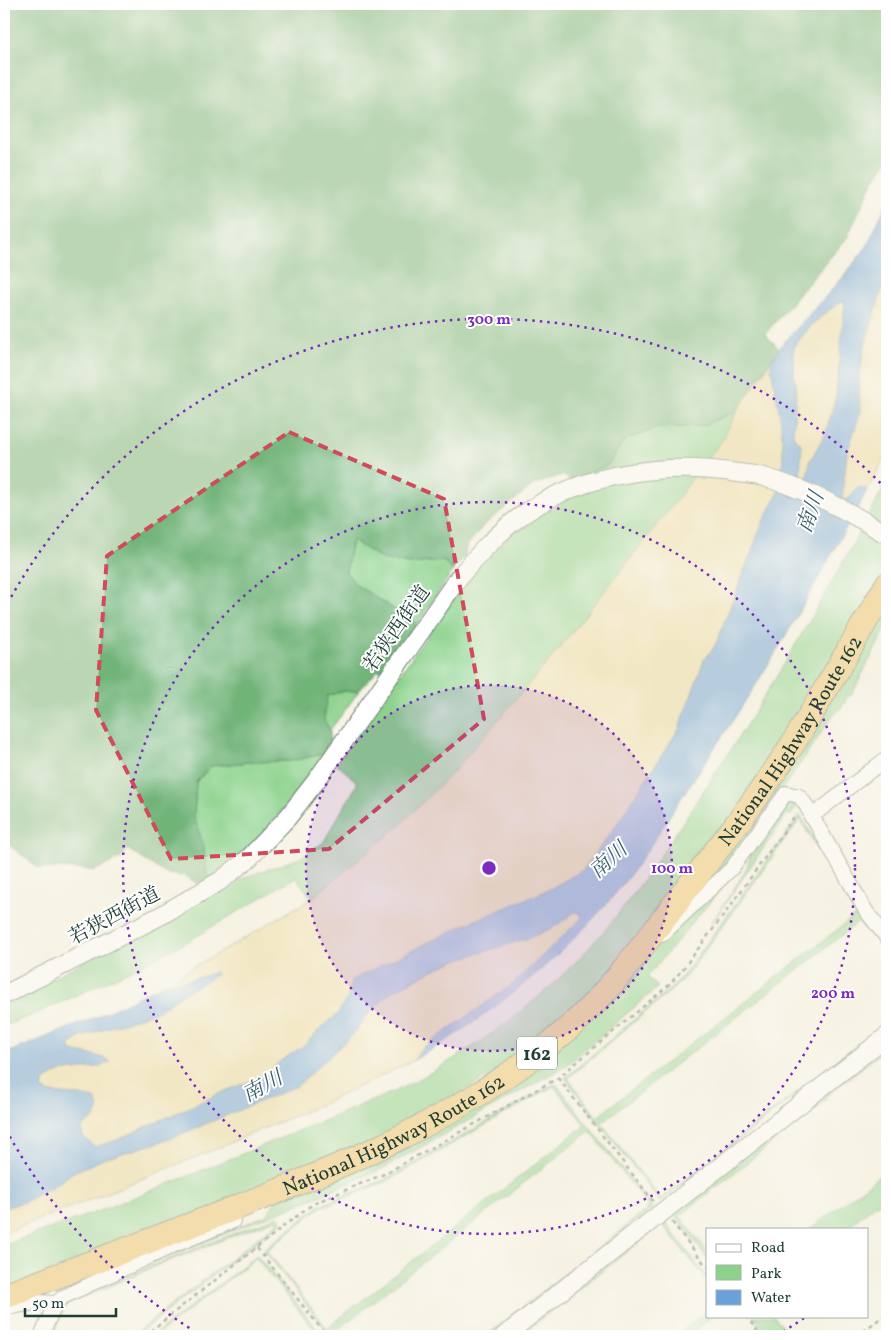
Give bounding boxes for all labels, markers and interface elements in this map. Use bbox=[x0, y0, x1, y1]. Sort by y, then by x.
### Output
text: 300 m bbox=[467, 310, 511, 331]
water label: 南川 bbox=[791, 486, 833, 537]
street label: 若狭西街道 bbox=[357, 580, 438, 678]
street label: National Highway Route 162 bbox=[713, 631, 870, 853]
water label: 南川 bbox=[584, 835, 636, 886]
centre of rings bbox=[480, 859, 498, 877]
text: 100 m bbox=[651, 859, 694, 880]
street label: 若狭西街道 bbox=[64, 881, 166, 953]
text: 200 m bbox=[811, 984, 855, 1005]
road number: 162 bbox=[517, 1036, 557, 1070]
water label: 南川 bbox=[237, 1063, 290, 1110]
street label: National Highway Route 162 bbox=[279, 1069, 511, 1204]
legend bbox=[706, 1228, 868, 1318]
text: Road bbox=[751, 1238, 785, 1259]
text: Park bbox=[751, 1264, 782, 1285]
scale bar bbox=[25, 1285, 116, 1317]
text: Water bbox=[751, 1288, 791, 1309]
text: 50 m bbox=[32, 1294, 64, 1315]

